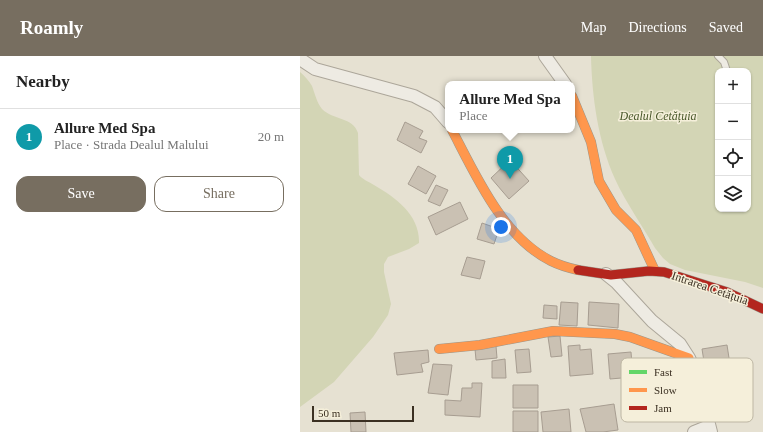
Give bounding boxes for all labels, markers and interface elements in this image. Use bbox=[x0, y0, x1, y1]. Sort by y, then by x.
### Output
text: Roamly bbox=[20, 17, 83, 38]
text: Map bbox=[581, 20, 606, 35]
text: Directions bbox=[628, 20, 687, 35]
text: Saved bbox=[709, 20, 743, 35]
map controls bbox=[715, 68, 751, 212]
button: + bbox=[715, 68, 751, 104]
text: Nearby bbox=[16, 72, 70, 91]
popup bbox=[445, 81, 575, 133]
text: Allure Med Spa bbox=[459, 91, 561, 107]
button: − bbox=[715, 104, 751, 140]
text: Place bbox=[459, 108, 487, 123]
park label: Dealul Cetățuia bbox=[619, 109, 697, 123]
text: Allure Med Spa bbox=[54, 120, 155, 136]
text: 1 bbox=[26, 129, 32, 144]
text: 20 m bbox=[258, 129, 284, 144]
text: Place · Strada Dealul Malului bbox=[54, 137, 209, 152]
button: locate bbox=[715, 140, 751, 176]
pin: 1 bbox=[497, 146, 523, 179]
button: Save bbox=[16, 176, 146, 212]
button: Share bbox=[154, 176, 284, 212]
button: layers bbox=[715, 176, 751, 212]
your location bbox=[491, 217, 511, 237]
street label: Intrarea Cetățuia bbox=[670, 268, 751, 308]
legend bbox=[621, 358, 753, 422]
text: Fast bbox=[654, 366, 672, 378]
text: Slow bbox=[654, 384, 677, 396]
text: Jam bbox=[654, 402, 672, 414]
scale bar bbox=[312, 404, 414, 423]
text: 50 m bbox=[318, 407, 340, 419]

